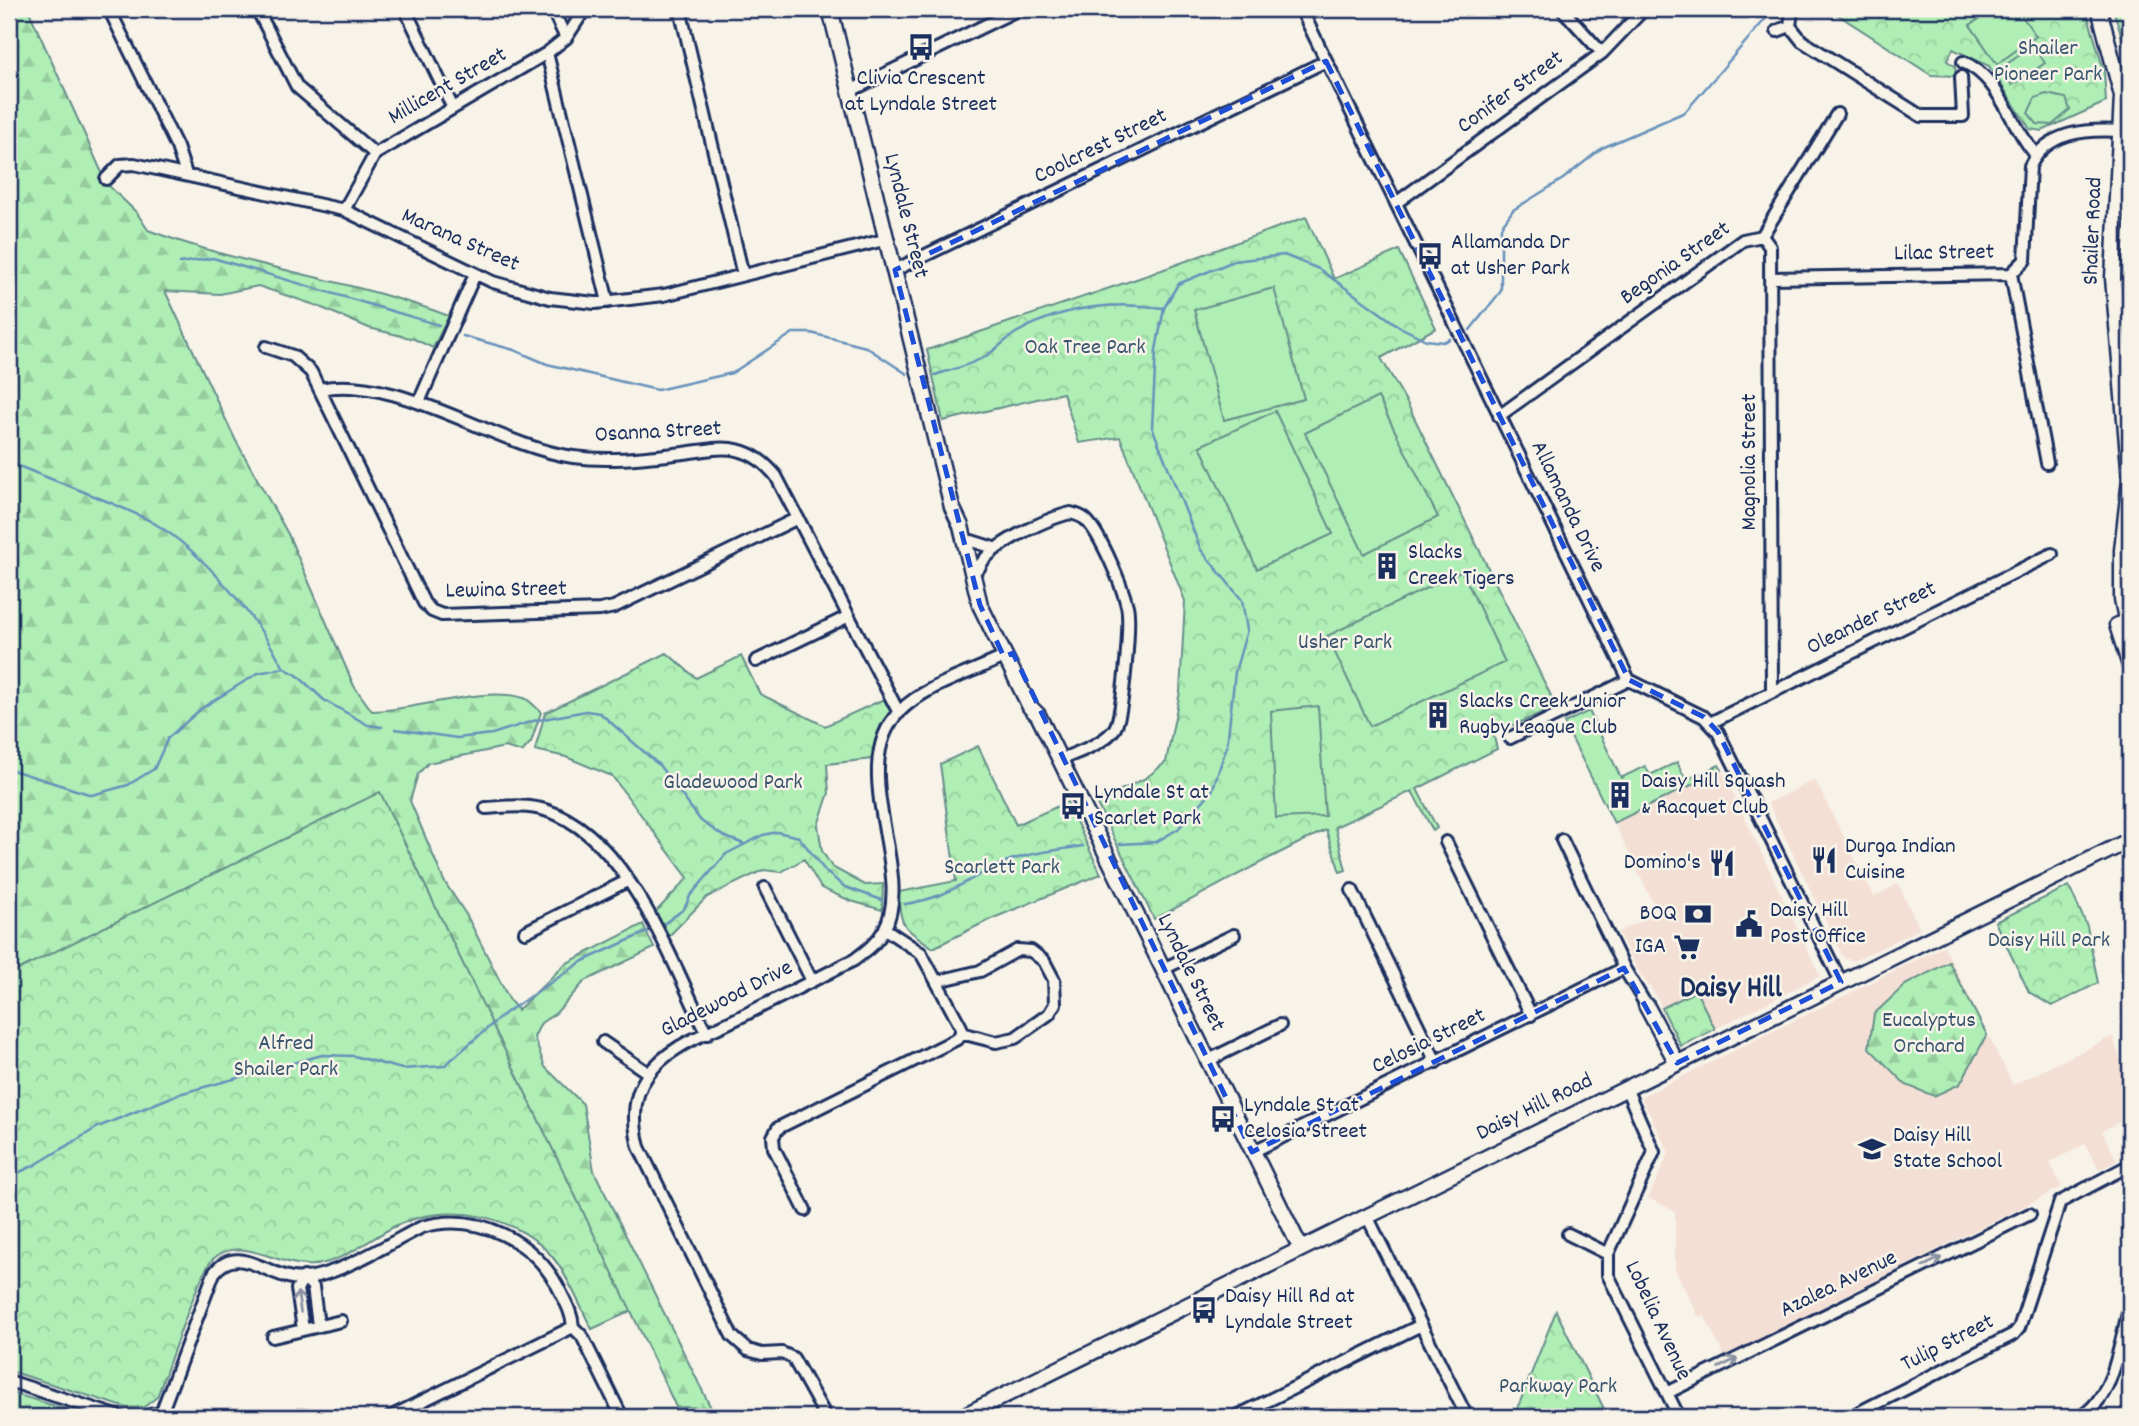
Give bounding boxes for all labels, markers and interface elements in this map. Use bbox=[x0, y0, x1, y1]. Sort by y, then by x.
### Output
bus stop icon: Clivia Crescent at Lyndale Street bbox=[906, 32, 936, 62]
park label: Shailer Pioneer Park bbox=[1994, 33, 2102, 92]
street label: Millicent Street bbox=[382, 40, 514, 134]
street label: Conifer Street bbox=[1451, 43, 1571, 143]
place label: Clivia Crescent at Lyndale Street bbox=[845, 63, 997, 122]
street label: Coolcrest Street bbox=[1029, 100, 1173, 194]
street label: Lyndale Street bbox=[874, 150, 936, 282]
street label: Shailer Road bbox=[2076, 176, 2112, 286]
street label: Marana Street bbox=[396, 200, 524, 282]
street label: Begonia Street bbox=[1614, 214, 1738, 314]
place label: Allamanda Dr at Usher Park bbox=[1451, 227, 1570, 286]
street label: Lilac Street bbox=[1894, 237, 1994, 271]
bus stop icon: Allamanda Dr at Usher Park bbox=[1415, 241, 1445, 271]
park label: Oak Tree Park bbox=[1024, 332, 1146, 365]
street label: Magnolia Street bbox=[1734, 394, 1767, 530]
street label: Osanna Street bbox=[594, 413, 722, 453]
street label: Allamanda Drive bbox=[1521, 436, 1613, 578]
place label: Slacks Creek Tigers bbox=[1408, 537, 1515, 596]
building icon: Slacks Creek Tigers bbox=[1372, 551, 1402, 581]
street label: Lewina Street bbox=[445, 573, 567, 609]
street label: Oleander Street bbox=[1801, 573, 1943, 665]
park label: Usher Park bbox=[1298, 627, 1392, 660]
place label: Slacks Creek Junior Rugby League Club bbox=[1459, 686, 1626, 745]
building icon: Slacks Creek Junior Rugby League Club bbox=[1423, 700, 1453, 730]
place label: Daisy Hill Squash & Racquet Club bbox=[1641, 766, 1786, 825]
park label: Gladewood Park bbox=[663, 767, 803, 800]
place label: Lyndale St at Scarlet Park bbox=[1094, 777, 1209, 836]
building icon: Daisy Hill Squash & Racquet Club bbox=[1605, 780, 1635, 810]
bus stop icon: Lyndale St at Scarlet Park bbox=[1058, 791, 1088, 821]
place label: Durga Indian Cuisine bbox=[1845, 831, 1956, 890]
restaurant icon: Durga Indian Cuisine bbox=[1809, 845, 1839, 875]
place label: Domino's bbox=[1624, 847, 1701, 880]
restaurant icon: Domino's bbox=[1707, 848, 1737, 878]
park label: Scarlett Park bbox=[944, 852, 1060, 885]
place label: Daisy Hill Post Office bbox=[1770, 895, 1866, 954]
place label: BOQ bbox=[1639, 898, 1677, 931]
bank icon: BOQ bbox=[1683, 899, 1713, 929]
street label: Lyndale Street bbox=[1147, 908, 1233, 1038]
public building icon: Daisy Hill Post Office bbox=[1734, 909, 1764, 939]
park label: Daisy Hill Park bbox=[1988, 925, 2110, 958]
place label: IGA bbox=[1635, 931, 1666, 964]
supermarket icon: IGA bbox=[1672, 932, 1702, 962]
street label: Gladewood Drive bbox=[655, 953, 799, 1047]
district label: Daisy Hill bbox=[1680, 969, 1783, 1012]
street label: Celosia Street bbox=[1366, 1000, 1492, 1084]
park label: Eucalyptus Orchard bbox=[1882, 1005, 1976, 1064]
park label: Alfred Shailer Park bbox=[234, 1028, 338, 1087]
street label: Daisy Hill Road bbox=[1471, 1065, 1599, 1151]
place label: Lyndale St at Celosia Street bbox=[1244, 1090, 1367, 1149]
bus stop icon: Lyndale St at Celosia Street bbox=[1208, 1104, 1238, 1134]
place label: Daisy Hill State School bbox=[1893, 1120, 2003, 1179]
school or university icon: Daisy Hill State School bbox=[1857, 1134, 1887, 1164]
street label: Azalea Avenue bbox=[1775, 1242, 1903, 1328]
one-way arrow bbox=[1921, 1255, 1942, 1269]
street label: Lobelia Avenue bbox=[1615, 1256, 1699, 1386]
place label: Daisy Hill Rd at Lyndale Street bbox=[1225, 1281, 1355, 1340]
one-way arrow bbox=[292, 1291, 305, 1314]
bus stop icon: Daisy Hill Rd at Lyndale Street bbox=[1189, 1295, 1219, 1325]
street label: Tulip Street bbox=[1896, 1306, 2000, 1382]
one-way arrow bbox=[1717, 1355, 1738, 1369]
park label: Parkway Park bbox=[1499, 1371, 1617, 1404]

